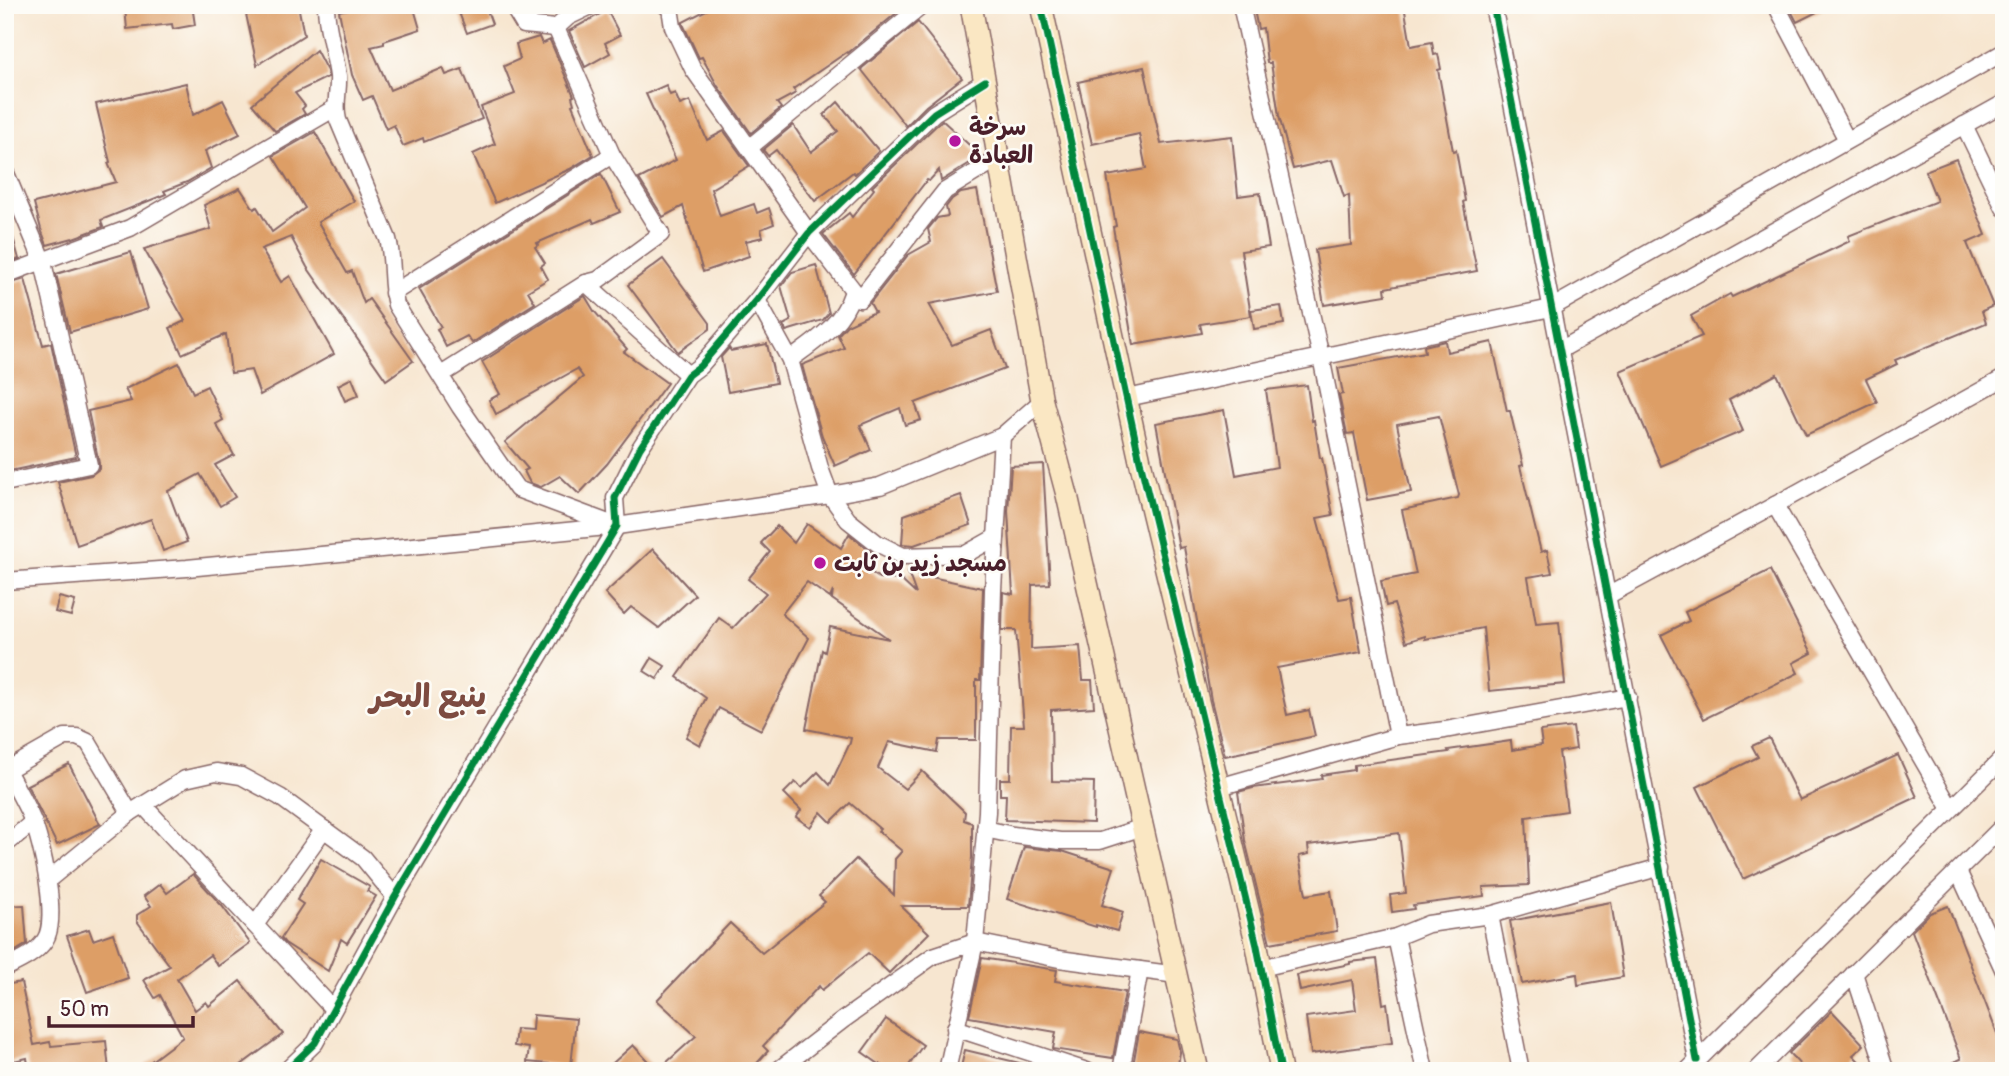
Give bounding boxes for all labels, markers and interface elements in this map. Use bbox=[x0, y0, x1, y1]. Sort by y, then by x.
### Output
place label: سرخة العبادة bbox=[969, 113, 1033, 170]
marker: سرخة العبادة bbox=[947, 133, 963, 149]
place label: مسجد زيد بن ثابت bbox=[834, 549, 1007, 578]
marker: مسجد زيد بن ثابت bbox=[812, 555, 828, 571]
district label: ينبع البحر bbox=[367, 677, 486, 719]
scale bar bbox=[49, 985, 192, 1029]
text: 50 m bbox=[60, 996, 109, 1023]

